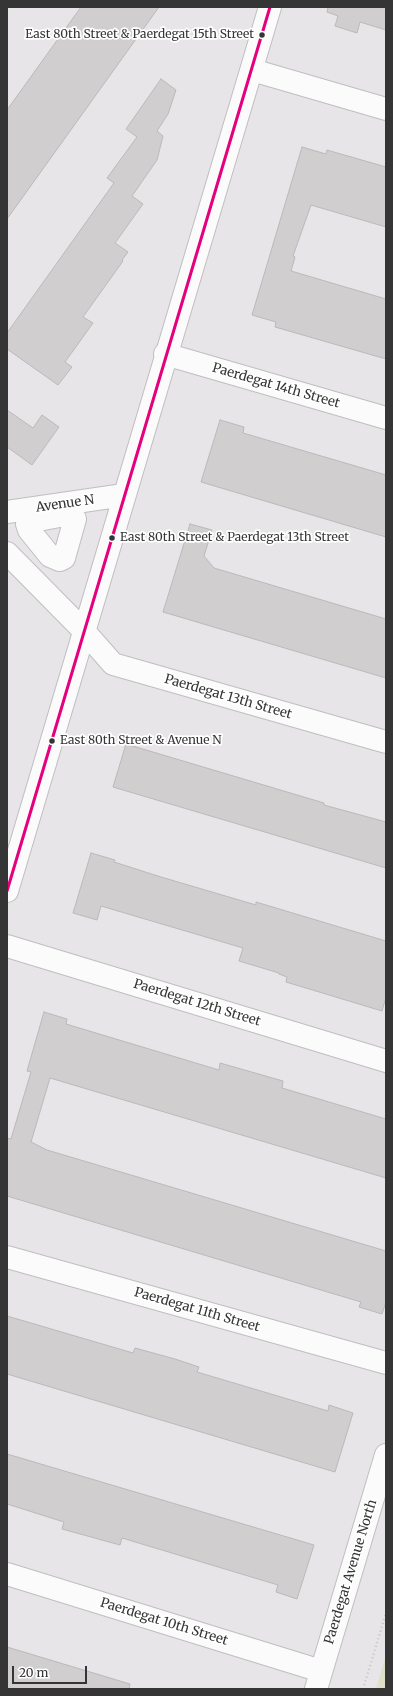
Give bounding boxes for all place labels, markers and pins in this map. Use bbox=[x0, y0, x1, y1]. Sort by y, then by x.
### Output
place label: East 80th Street & Paerdegat 15th Street bbox=[25, 28, 254, 42]
marker: East 80th Street & Paerdegat 15th Street bbox=[257, 30, 267, 40]
place label: East 80th Street & Paerdegat 13th Street bbox=[120, 531, 349, 545]
marker: East 80th Street & Paerdegat 13th Street bbox=[107, 533, 117, 543]
place label: East 80th Street & Avenue N bbox=[60, 734, 222, 748]
marker: East 80th Street & Avenue N bbox=[47, 736, 57, 746]

